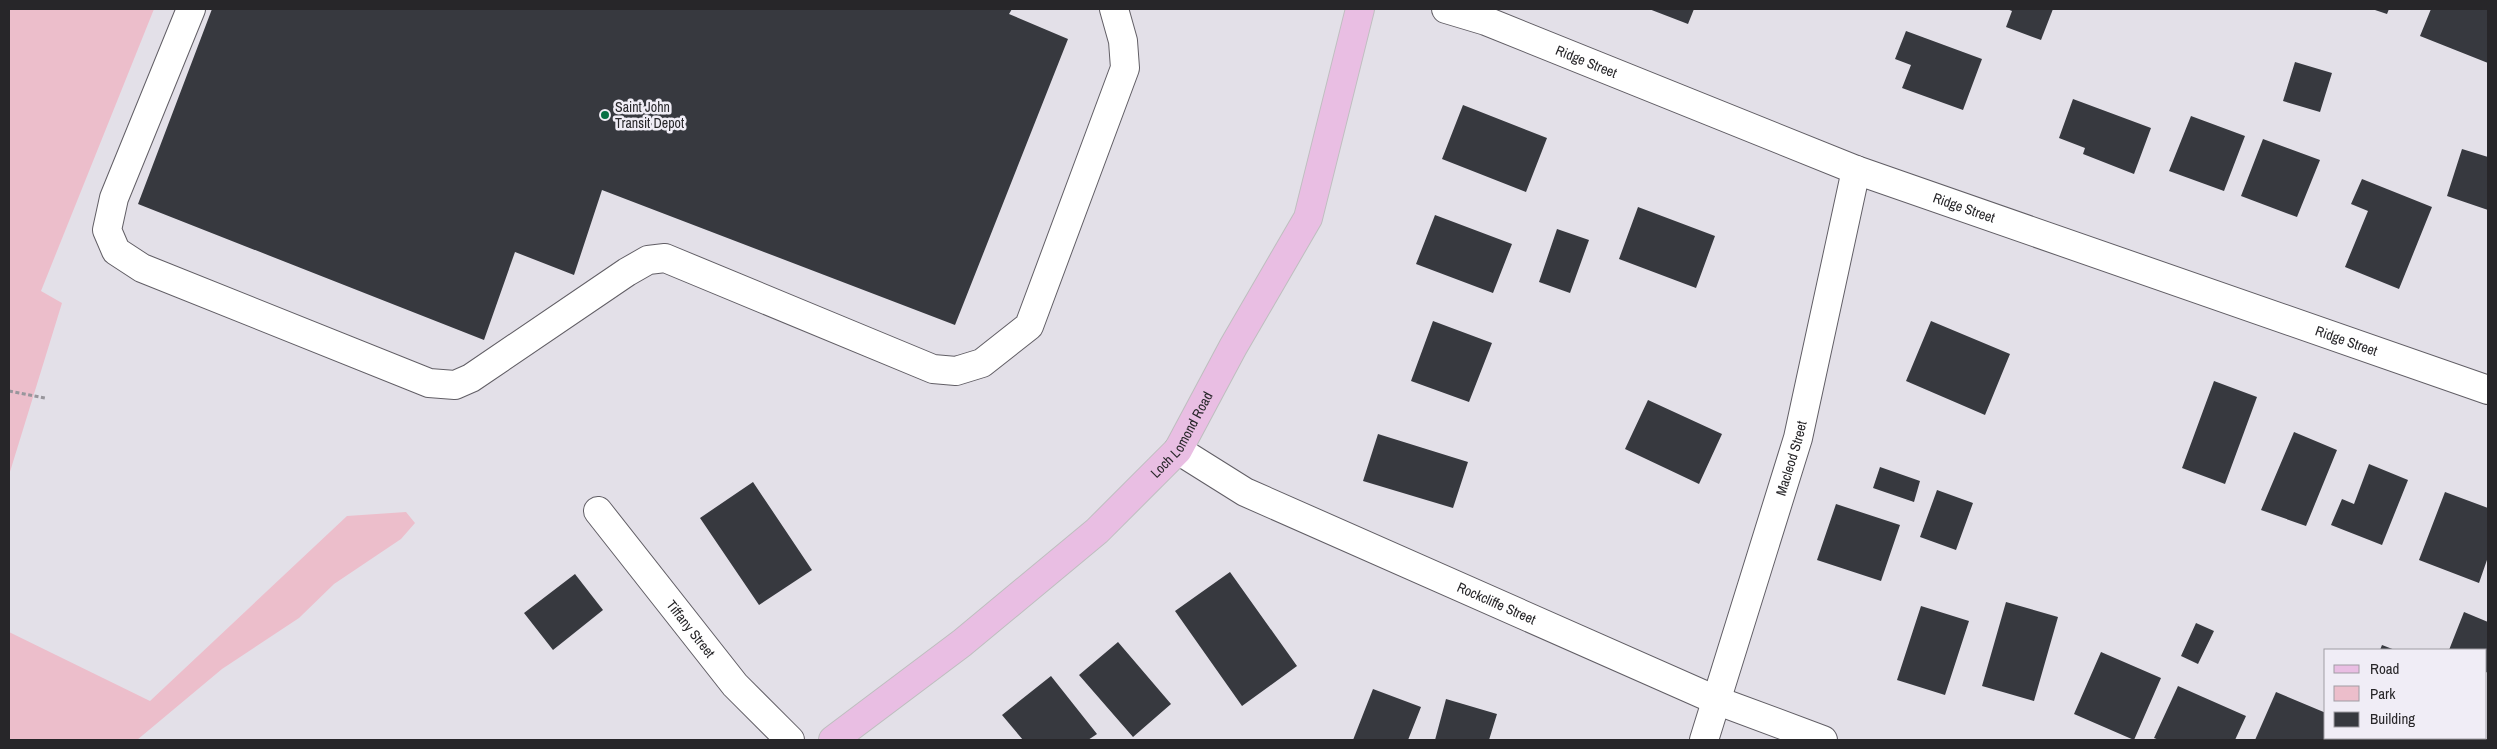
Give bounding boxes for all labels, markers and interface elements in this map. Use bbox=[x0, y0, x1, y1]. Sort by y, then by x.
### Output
street label: Ridge Street bbox=[1553, 41, 1620, 82]
place label: Saint John Transit Depot bbox=[615, 98, 684, 132]
marker: Saint John Transit Depot bbox=[599, 109, 611, 121]
street label: Ridge Street bbox=[1931, 188, 1997, 227]
street label: Ridge Street bbox=[2313, 322, 2380, 360]
street label: Loch Lomond Road bbox=[1147, 389, 1216, 481]
street label: Macleod Street bbox=[1772, 419, 1810, 498]
street label: Rockcliffe Street bbox=[1454, 578, 1539, 628]
street label: Tiffany Street bbox=[663, 596, 719, 661]
legend bbox=[2324, 649, 2487, 739]
text: Road bbox=[2370, 658, 2399, 679]
text: Park bbox=[2370, 683, 2396, 704]
text: Building bbox=[2370, 708, 2415, 729]

